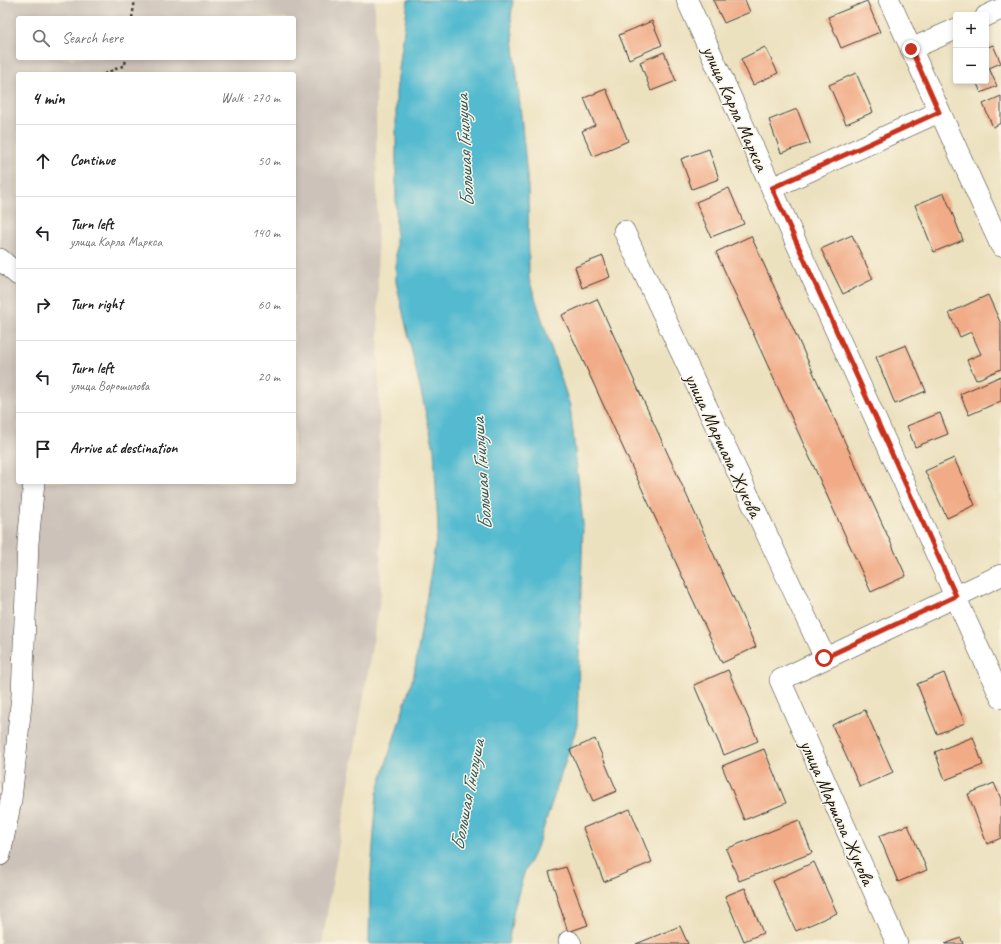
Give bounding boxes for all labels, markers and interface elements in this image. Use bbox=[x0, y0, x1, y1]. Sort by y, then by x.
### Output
map controls bbox=[953, 12, 989, 84]
button: + bbox=[953, 12, 989, 48]
search box bbox=[16, 16, 296, 60]
icon: search bbox=[30, 27, 52, 49]
text: Search here bbox=[62, 29, 123, 48]
route end bbox=[902, 40, 920, 58]
street label: улица Карла Маркса bbox=[696, 41, 774, 176]
button: − bbox=[953, 48, 989, 84]
text: 4 min bbox=[32, 88, 65, 109]
text: Walk · 270 m bbox=[221, 90, 280, 106]
water label: Большая Гнилуша bbox=[449, 91, 480, 208]
icon: ahead bbox=[32, 150, 54, 172]
text: Continue bbox=[70, 151, 115, 170]
text: 50 m bbox=[258, 153, 280, 169]
text: Turn left bbox=[70, 215, 113, 234]
icon: left bbox=[32, 222, 54, 244]
text: 140 m bbox=[252, 225, 280, 241]
text: улица Карла Маркса bbox=[70, 234, 162, 250]
icon: right bbox=[32, 294, 54, 316]
text: Turn right bbox=[70, 295, 123, 314]
text: 60 m bbox=[258, 297, 280, 313]
text: Turn left bbox=[70, 359, 113, 378]
icon: left bbox=[32, 366, 54, 388]
text: 20 m bbox=[258, 369, 280, 385]
street label: улица Маршала Жукова bbox=[679, 369, 768, 523]
text: улица Ворошилова bbox=[70, 378, 149, 394]
water label: Большая Гнилуша bbox=[465, 414, 498, 531]
icon: arrive bbox=[32, 438, 54, 460]
text: Arrive at destination bbox=[70, 439, 177, 458]
route start bbox=[815, 649, 833, 667]
water label: Большая Гнилуша bbox=[444, 735, 491, 853]
street label: улица Маршала Жукова bbox=[794, 735, 881, 891]

